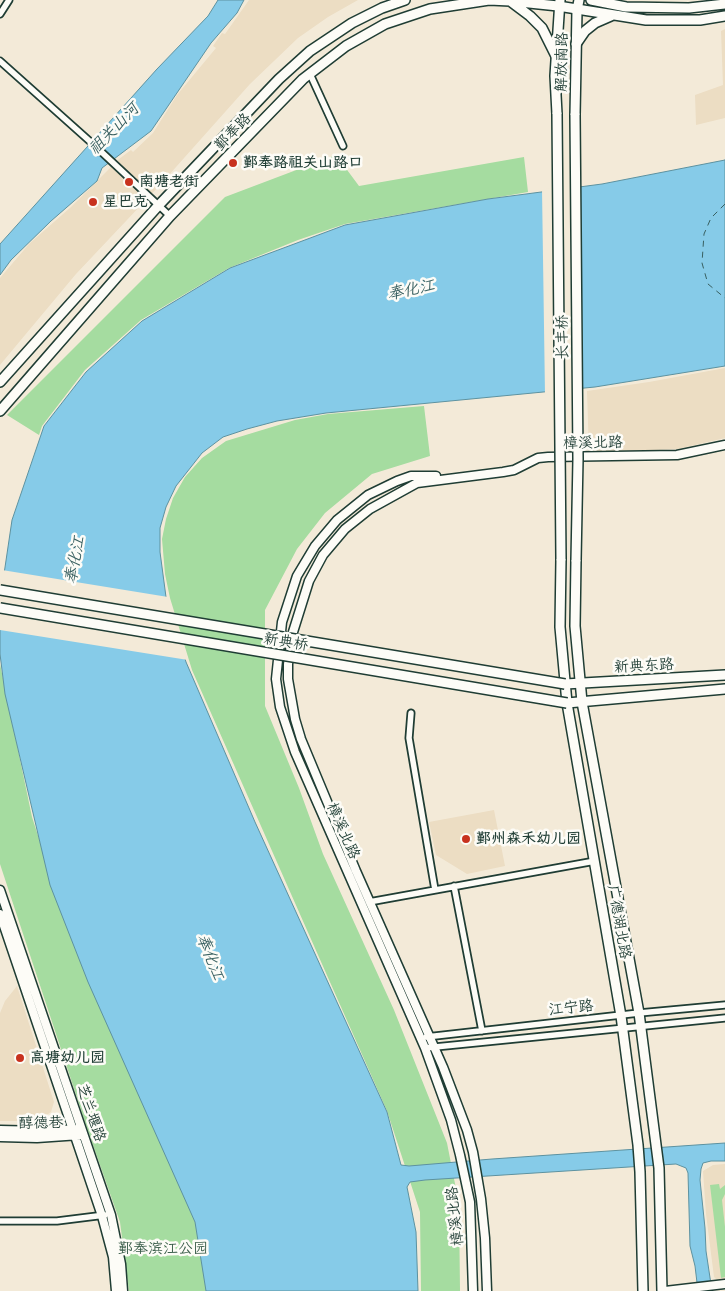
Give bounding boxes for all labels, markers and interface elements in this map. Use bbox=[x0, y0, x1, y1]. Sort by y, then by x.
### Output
street label: 解放南路 bbox=[552, 32, 572, 92]
water label: 祖关山河 bbox=[85, 99, 143, 159]
street label: 鄞奉路 bbox=[211, 110, 255, 154]
place label: 鄞奉路祖关山路口 bbox=[243, 154, 363, 172]
marker: 鄞奉路祖关山路口 bbox=[227, 157, 239, 169]
place label: 南塘老街 bbox=[139, 173, 199, 191]
marker: 南塘老街 bbox=[123, 176, 135, 188]
place label: 星巴克 bbox=[103, 193, 148, 211]
marker: 星巴克 bbox=[87, 196, 99, 208]
water label: 奉化江 bbox=[386, 276, 436, 304]
street label: 长丰桥 bbox=[554, 315, 572, 359]
street label: 樟溪北路 bbox=[563, 433, 623, 453]
water label: 奉化江 bbox=[61, 535, 89, 585]
street label: 新典桥 bbox=[262, 630, 310, 654]
street label: 新典东路 bbox=[614, 655, 674, 677]
street label: 樟溪北路 bbox=[323, 800, 363, 862]
place label: 鄞州森禾幼儿园 bbox=[476, 830, 581, 848]
marker: 鄞州森禾幼儿园 bbox=[460, 833, 472, 845]
street label: 广德湖北路 bbox=[604, 884, 634, 960]
water label: 奉化江 bbox=[192, 931, 228, 983]
street label: 江宁路 bbox=[548, 997, 594, 1019]
place label: 高塘幼儿园 bbox=[30, 1049, 105, 1067]
marker: 高塘幼儿园 bbox=[14, 1052, 26, 1064]
street label: 芝兰堰路 bbox=[73, 1082, 109, 1144]
street label: 醇德巷 bbox=[18, 1114, 64, 1132]
street label: 樟溪北路 bbox=[443, 1185, 467, 1247]
park label: 鄞奉滨江公园 bbox=[118, 1240, 208, 1258]

